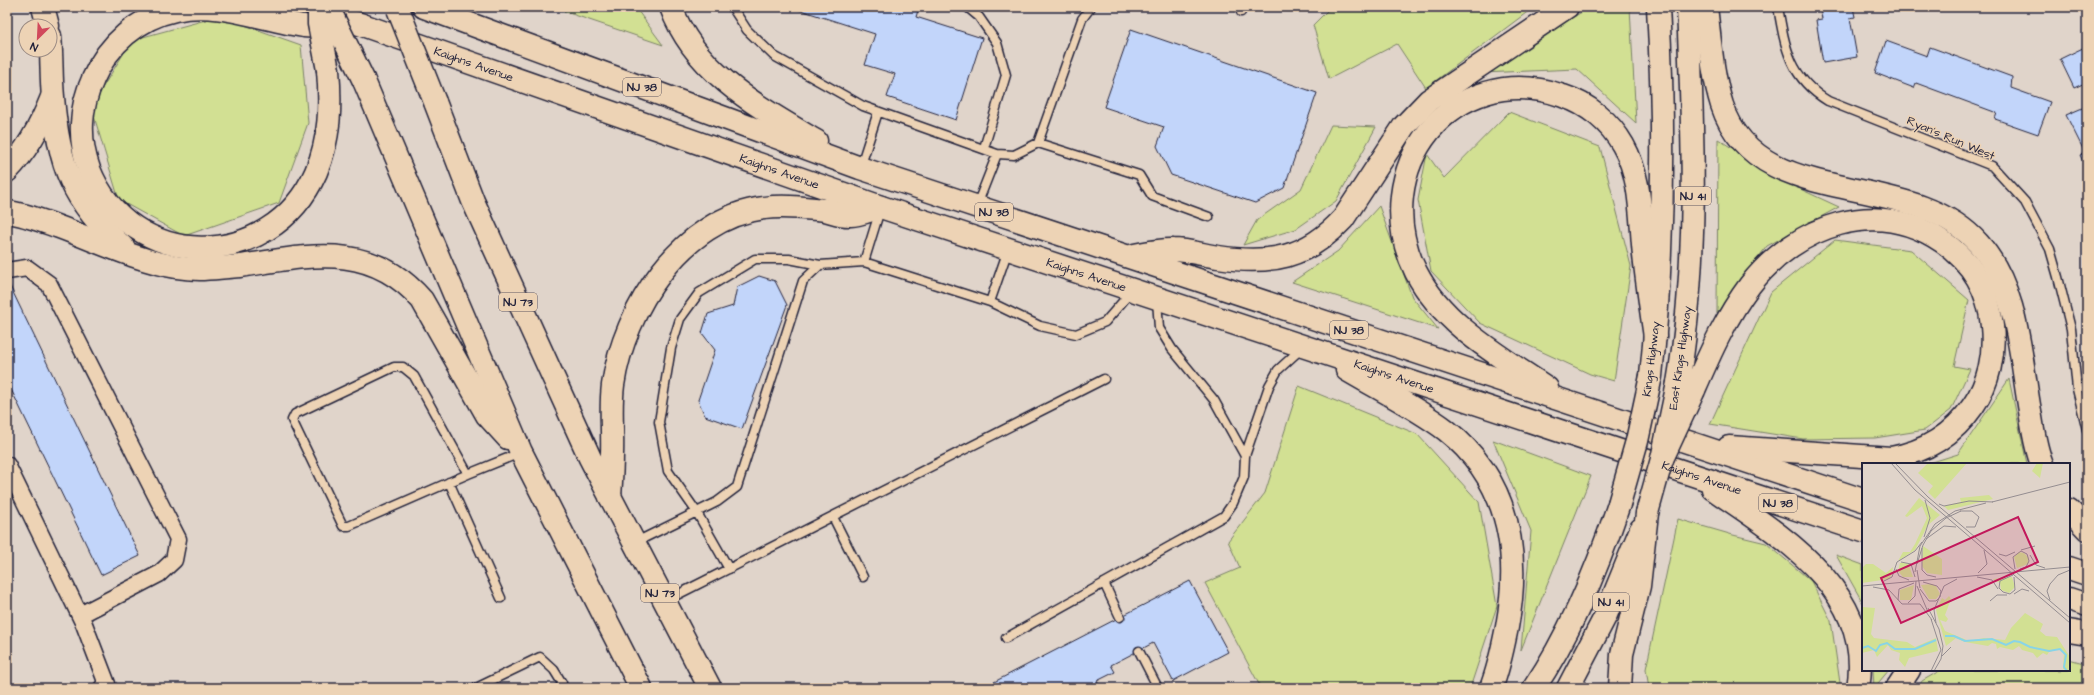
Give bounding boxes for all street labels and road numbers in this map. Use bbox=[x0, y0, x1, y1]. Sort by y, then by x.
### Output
street label: Kaighns Avenue bbox=[431, 43, 516, 86]
road number: NJ 38 bbox=[623, 78, 661, 96]
street label: Ryan's Run West bbox=[1904, 112, 1998, 166]
street label: Kaighns Avenue bbox=[737, 150, 822, 194]
road number: NJ 41 bbox=[1675, 187, 1711, 205]
road number: NJ 38 bbox=[975, 203, 1013, 221]
street label: Kaighns Avenue bbox=[1044, 254, 1129, 296]
road number: NJ 73 bbox=[499, 293, 537, 311]
street label: East Kings Highway bbox=[1665, 305, 1697, 411]
street label: Kings Highway bbox=[1638, 320, 1666, 398]
road number: NJ 38 bbox=[1330, 321, 1368, 339]
street label: Kaighns Avenue bbox=[1352, 356, 1437, 398]
street label: Kaighns Avenue bbox=[1659, 457, 1744, 500]
road number: NJ 38 bbox=[1759, 494, 1797, 512]
road number: NJ 73 bbox=[641, 584, 679, 602]
road number: NJ 41 bbox=[1593, 593, 1629, 611]

